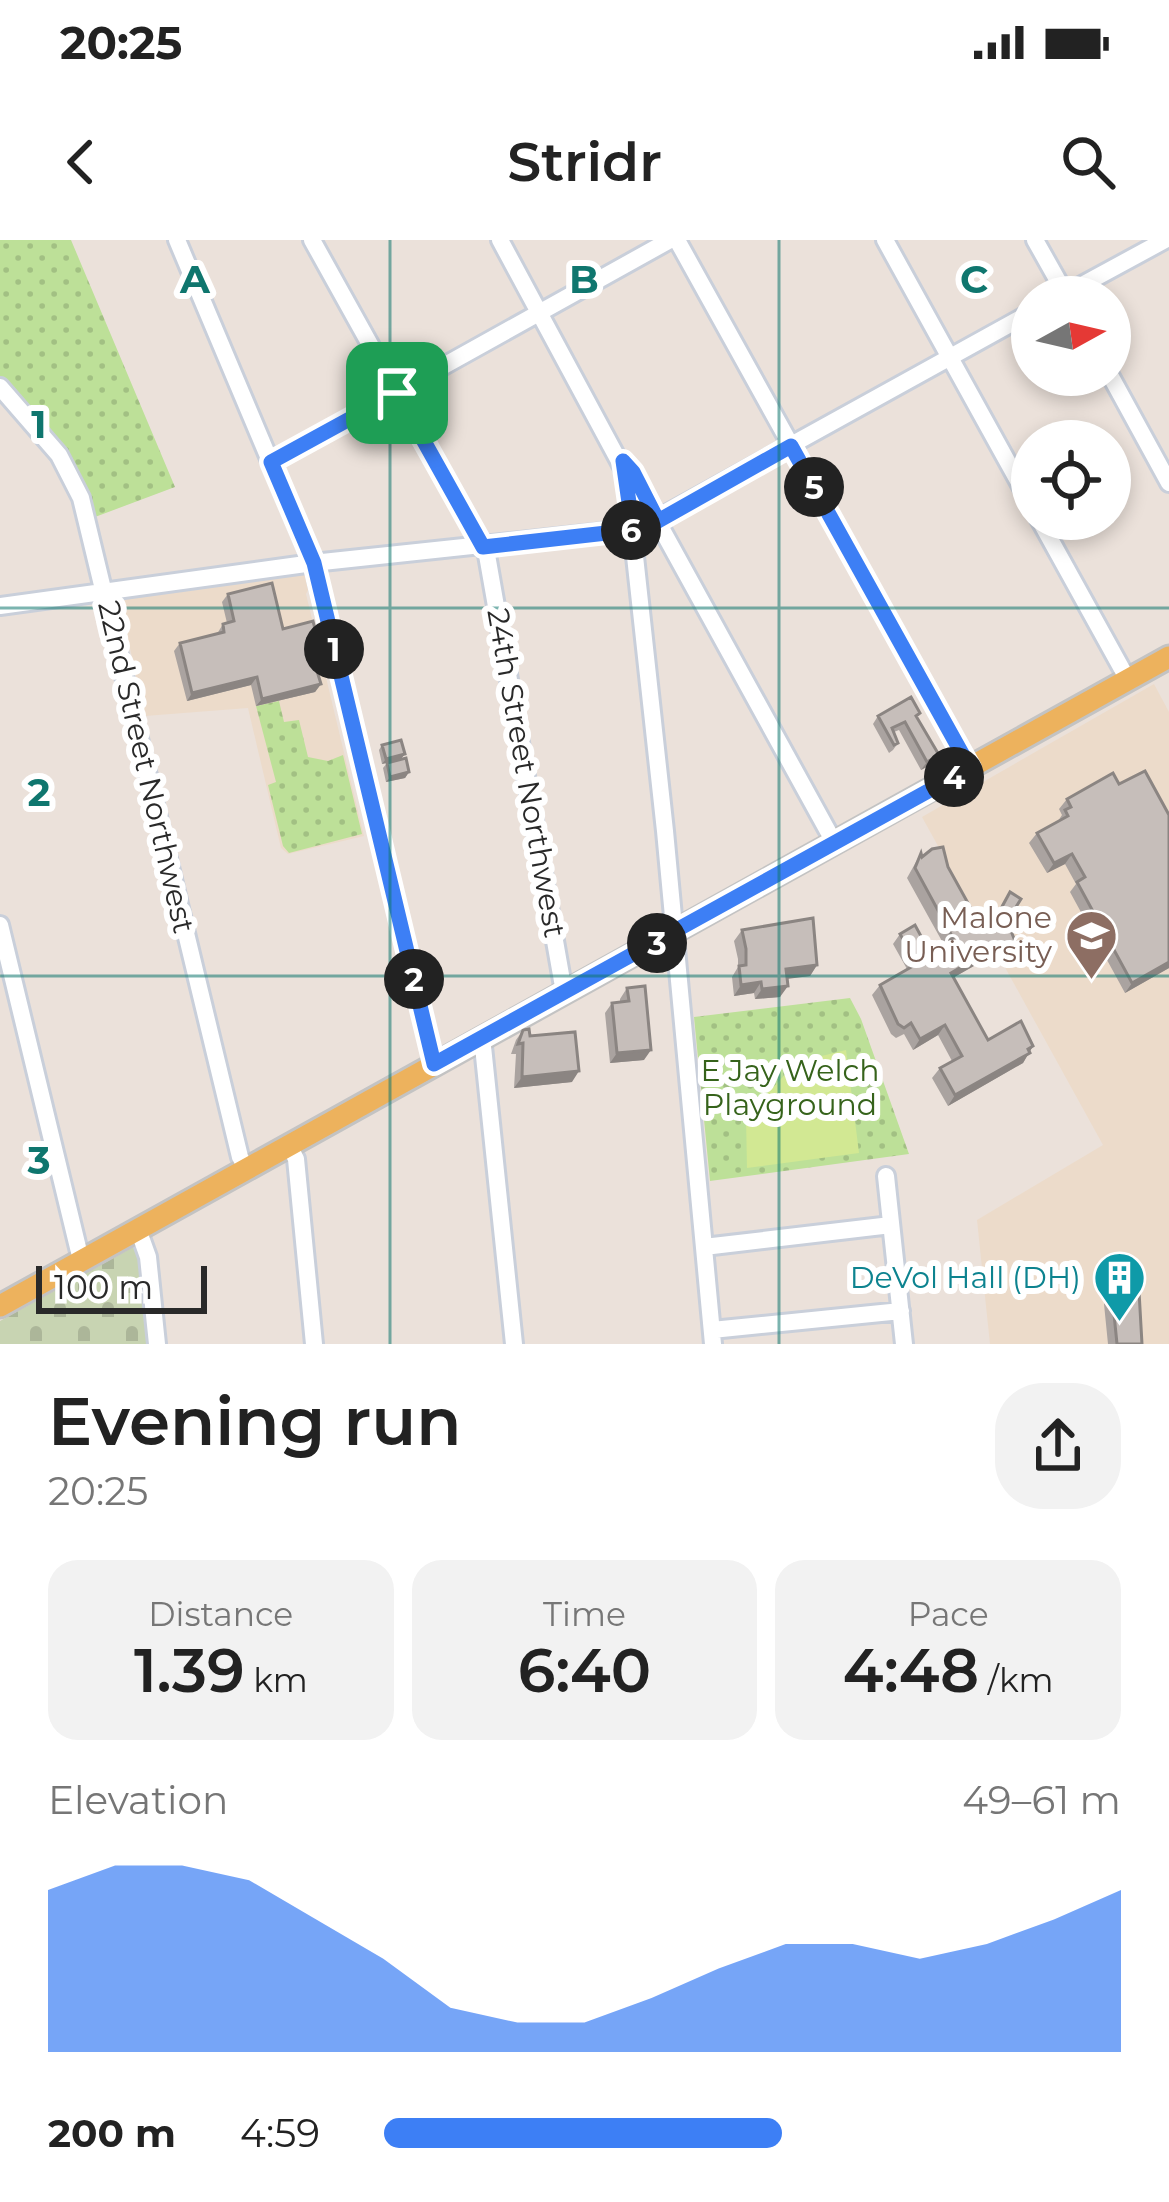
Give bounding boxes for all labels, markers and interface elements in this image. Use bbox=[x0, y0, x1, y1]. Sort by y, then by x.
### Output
text: 20:25 bbox=[60, 15, 182, 70]
icon: back bbox=[48, 129, 114, 195]
text: Stridr bbox=[507, 129, 662, 195]
icon: search bbox=[1055, 129, 1121, 195]
text: A bbox=[179, 255, 211, 303]
text: B bbox=[569, 255, 599, 303]
text: C bbox=[960, 255, 988, 303]
north arrow bbox=[1011, 276, 1131, 396]
map controls bbox=[1011, 276, 1131, 540]
pin bbox=[346, 342, 448, 444]
icon: arrive bbox=[364, 360, 430, 426]
text: 1 bbox=[31, 400, 47, 448]
button: locate bbox=[1011, 420, 1131, 540]
pin: 5 bbox=[784, 457, 844, 517]
text: 5 bbox=[804, 467, 824, 507]
pin: 6 bbox=[601, 500, 661, 560]
text: 6 bbox=[620, 510, 642, 550]
street label: 22nd Street Northwest bbox=[90, 597, 203, 937]
street label: 24th Street Northwest bbox=[479, 605, 574, 940]
pin: 1 bbox=[304, 619, 364, 679]
text: 1 bbox=[328, 629, 340, 669]
pin: 4 bbox=[924, 747, 984, 807]
text: 4 bbox=[943, 757, 965, 797]
text: 2 bbox=[27, 768, 51, 816]
place label: Malone University bbox=[904, 899, 1053, 970]
school or university icon: Malone University bbox=[1063, 907, 1119, 981]
pin: 3 bbox=[627, 913, 687, 973]
text: 3 bbox=[647, 923, 667, 963]
pin: 2 bbox=[384, 949, 444, 1009]
text: 2 bbox=[404, 959, 424, 999]
park label: E Jay Welch Playground bbox=[700, 1052, 880, 1123]
text: 3 bbox=[26, 1136, 51, 1184]
building icon: DeVol Hall (DH) bbox=[1092, 1250, 1148, 1324]
place label: DeVol Hall (DH) bbox=[850, 1259, 1081, 1296]
scale bar bbox=[36, 1260, 207, 1313]
text: 100 m bbox=[54, 1267, 153, 1307]
text: Evening run bbox=[48, 1381, 461, 1462]
button: share bbox=[995, 1383, 1121, 1509]
text: 20:25 bbox=[48, 1467, 148, 1515]
text: Distance bbox=[148, 1594, 293, 1634]
text: Time bbox=[543, 1594, 626, 1634]
text: Pace bbox=[908, 1594, 989, 1634]
text: 1.39 bbox=[134, 1634, 245, 1707]
text: 6:40 bbox=[518, 1634, 651, 1707]
text: 4:48 bbox=[843, 1634, 979, 1707]
text: km bbox=[245, 1660, 308, 1700]
text: /km bbox=[979, 1660, 1053, 1700]
text: Elevation bbox=[48, 1776, 228, 1824]
text: 49–61 m bbox=[962, 1776, 1121, 1824]
text: 200 m bbox=[48, 2109, 176, 2157]
text: 4:59 bbox=[240, 2109, 320, 2157]

